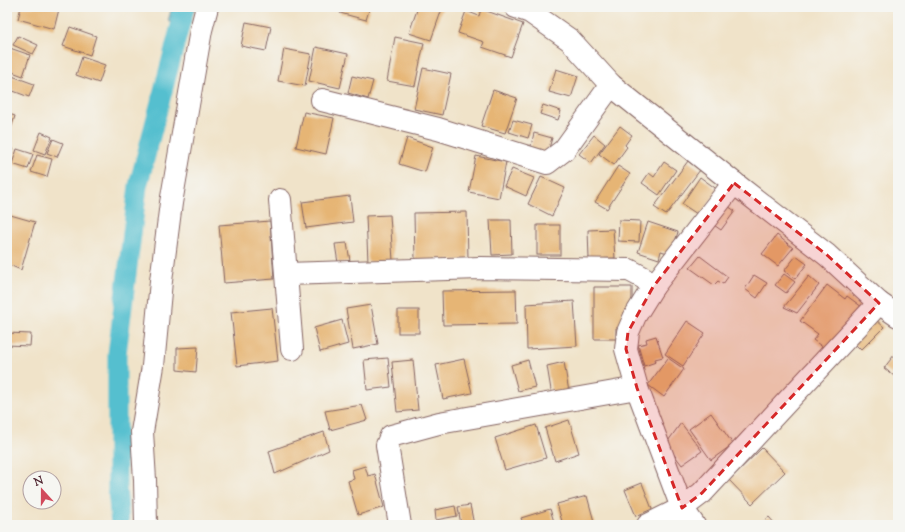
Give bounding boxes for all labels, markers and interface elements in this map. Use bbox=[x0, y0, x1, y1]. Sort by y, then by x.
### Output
north arrow bbox=[22, 470, 62, 510]
text: N bbox=[31, 472, 46, 491]

